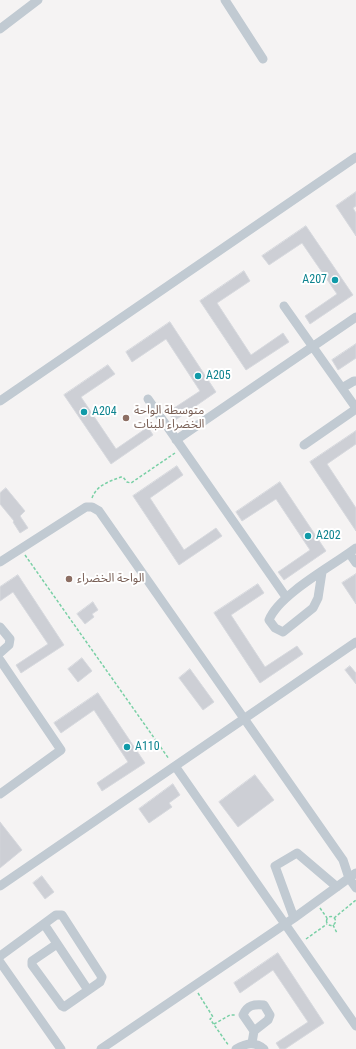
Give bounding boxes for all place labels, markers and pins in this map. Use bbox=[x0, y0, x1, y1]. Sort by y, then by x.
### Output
place label: A207 bbox=[302, 273, 327, 287]
marker: A207 bbox=[330, 275, 340, 285]
place label: A205 bbox=[206, 369, 231, 383]
marker: A205 bbox=[193, 371, 203, 381]
place label: متوسطة الواحة الخضراء للبنات bbox=[134, 404, 204, 432]
place label: A204 bbox=[92, 405, 117, 419]
marker: A204 bbox=[79, 407, 89, 417]
marker: متوسطة الواحة الخضراء للبنات bbox=[121, 413, 131, 423]
place label: A202 bbox=[316, 529, 341, 543]
marker: A202 bbox=[303, 531, 313, 541]
place label: الواحة الخضراء bbox=[77, 572, 144, 586]
marker: الواحة الخضراء bbox=[64, 574, 74, 584]
place label: A110 bbox=[135, 740, 160, 754]
marker: A110 bbox=[122, 742, 132, 752]

